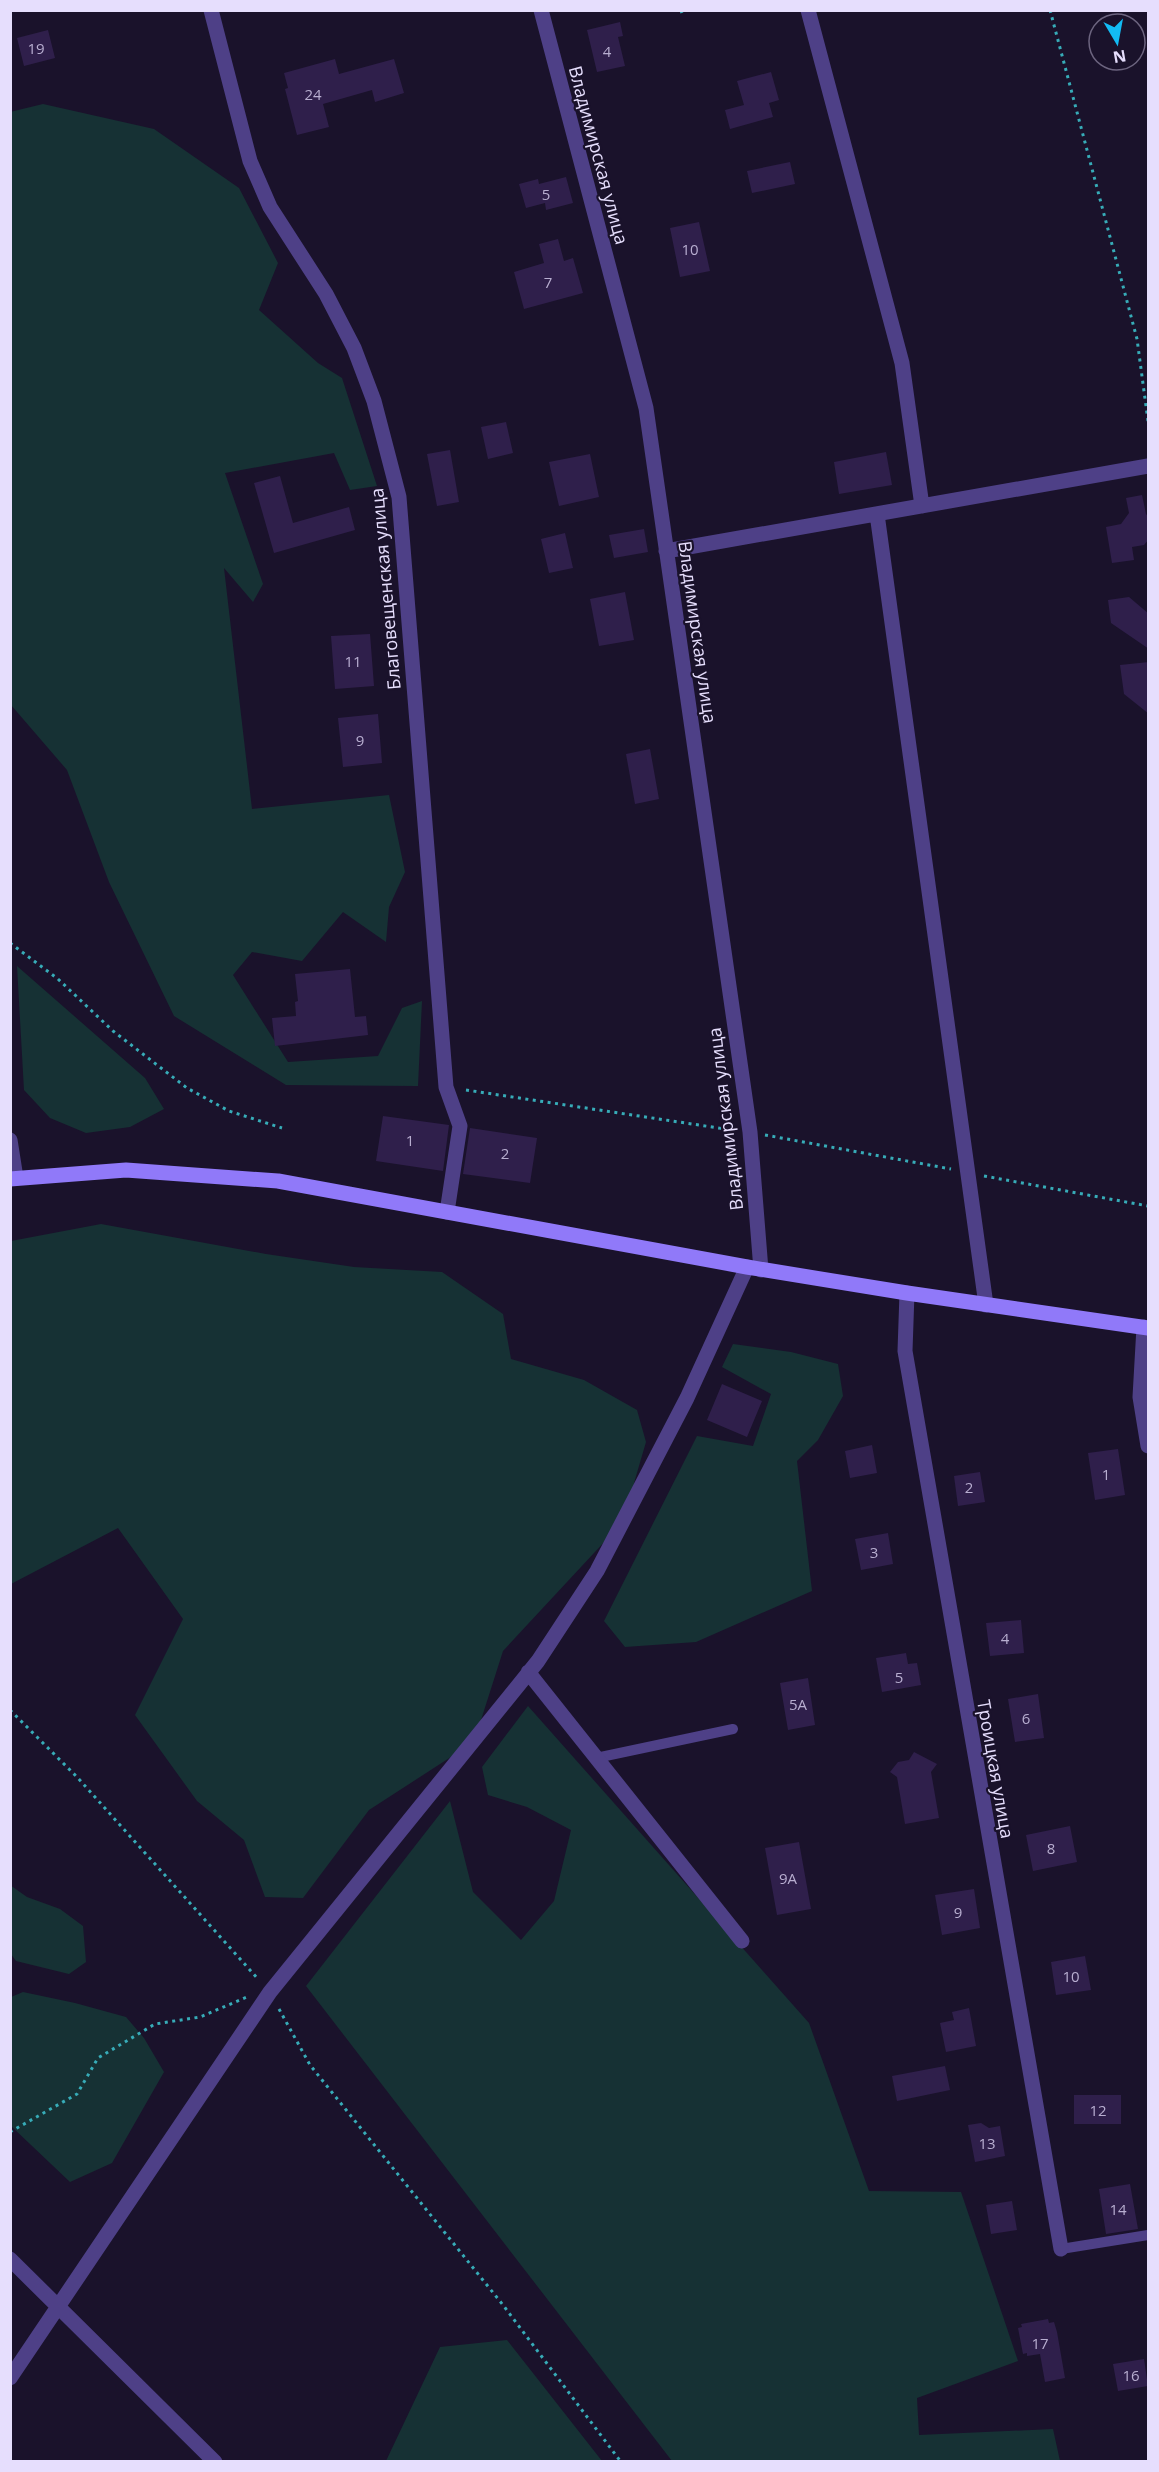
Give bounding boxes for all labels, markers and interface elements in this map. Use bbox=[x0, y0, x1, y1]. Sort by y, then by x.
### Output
north arrow bbox=[1087, 12, 1147, 72]
house number: 19 bbox=[27, 38, 45, 58]
house number: 4 bbox=[603, 41, 612, 61]
text: N bbox=[1111, 45, 1128, 69]
street label: Владимирская улица bbox=[564, 63, 634, 247]
house number: 24 bbox=[304, 84, 322, 104]
house number: 5 bbox=[542, 184, 550, 204]
house number: 10 bbox=[681, 239, 699, 259]
house number: 7 bbox=[544, 272, 552, 292]
street label: Благовещенская улица bbox=[364, 487, 406, 691]
street label: Владимирская улица bbox=[673, 539, 723, 725]
house number: 11 bbox=[344, 651, 362, 671]
house number: 9 bbox=[356, 730, 364, 750]
street label: Владимирская улица bbox=[702, 1026, 748, 1212]
house number: 1 bbox=[406, 1130, 414, 1150]
house number: 2 bbox=[501, 1143, 509, 1163]
house number: 1 bbox=[1102, 1464, 1110, 1484]
house number: 2 bbox=[965, 1477, 973, 1497]
house number: 3 bbox=[870, 1542, 878, 1562]
house number: 4 bbox=[1001, 1628, 1010, 1648]
house number: 5 bbox=[895, 1667, 903, 1687]
house number: 5А bbox=[789, 1694, 808, 1714]
street label: Троицкая улица bbox=[972, 1698, 1020, 1840]
house number: 6 bbox=[1022, 1708, 1030, 1728]
house number: 8 bbox=[1047, 1838, 1055, 1858]
house number: 9А bbox=[779, 1868, 798, 1888]
house number: 9 bbox=[954, 1902, 962, 1922]
house number: 10 bbox=[1062, 1966, 1080, 1986]
house number: 12 bbox=[1089, 2100, 1107, 2120]
house number: 13 bbox=[978, 2133, 996, 2153]
house number: 14 bbox=[1109, 2199, 1127, 2219]
house number: 17 bbox=[1031, 2333, 1049, 2353]
house number: 16 bbox=[1122, 2365, 1140, 2385]

